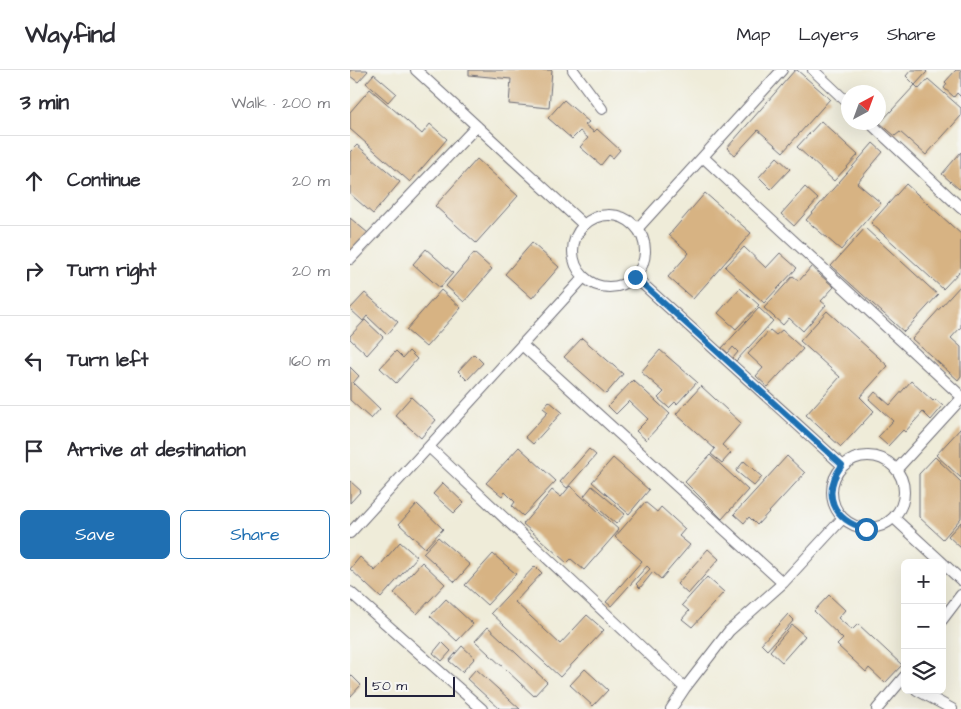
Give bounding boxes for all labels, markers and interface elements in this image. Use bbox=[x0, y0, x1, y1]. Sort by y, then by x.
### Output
text: Wayfind bbox=[25, 18, 115, 52]
text: Map bbox=[736, 22, 770, 47]
text: Layers bbox=[798, 22, 859, 47]
text: Share bbox=[887, 22, 936, 47]
north arrow bbox=[841, 85, 886, 130]
text: 3 min bbox=[20, 88, 69, 117]
text: Walk · 200 m bbox=[231, 92, 330, 114]
icon: ahead bbox=[20, 167, 48, 195]
text: Continue bbox=[67, 167, 141, 194]
text: 20 m bbox=[292, 170, 330, 192]
icon: right bbox=[20, 257, 48, 285]
text: Turn right bbox=[67, 257, 156, 284]
text: 20 m bbox=[292, 260, 330, 282]
route end bbox=[624, 266, 647, 289]
icon: left bbox=[20, 347, 48, 375]
text: Turn left bbox=[67, 347, 148, 374]
text: 160 m bbox=[289, 350, 330, 372]
icon: arrive bbox=[20, 437, 48, 465]
text: Arrive at destination bbox=[67, 437, 246, 464]
button: Save bbox=[20, 510, 170, 559]
button: Share bbox=[180, 510, 330, 559]
route start bbox=[855, 518, 878, 541]
map controls bbox=[901, 559, 946, 694]
button: + bbox=[901, 559, 946, 604]
button: − bbox=[901, 604, 946, 649]
button: layers bbox=[901, 649, 946, 694]
scale bar bbox=[365, 674, 455, 697]
text: 50 m bbox=[372, 676, 407, 696]

